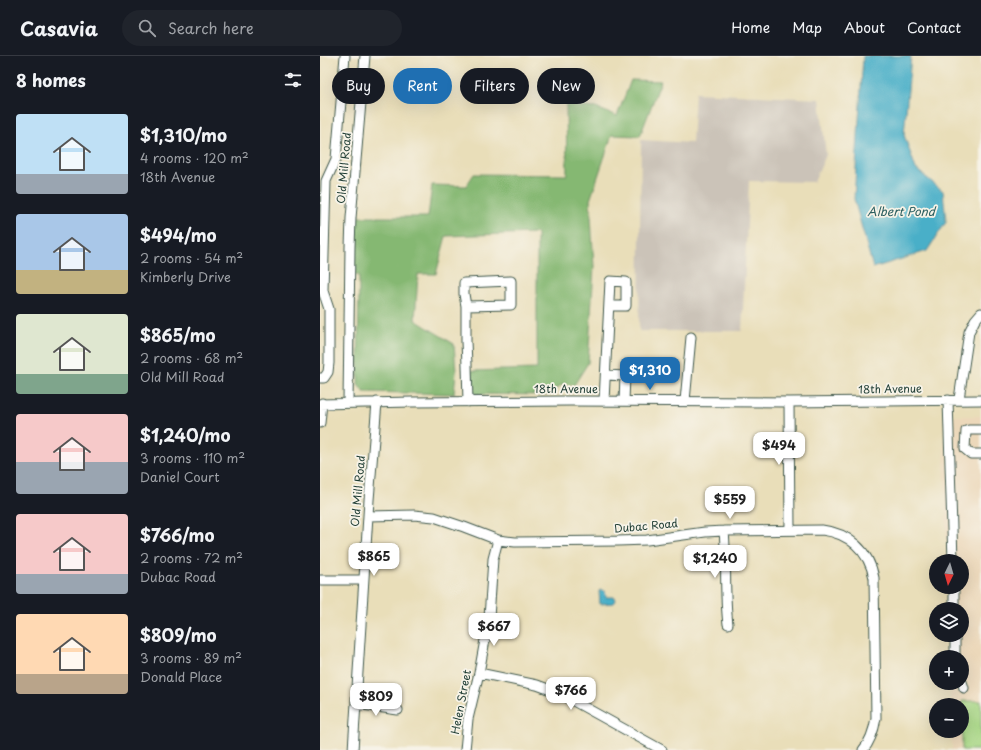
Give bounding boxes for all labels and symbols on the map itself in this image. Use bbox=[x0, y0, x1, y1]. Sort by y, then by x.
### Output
street label: Old Mill Road bbox=[332, 132, 355, 204]
water label: Albert Pond bbox=[867, 202, 937, 220]
pin: $1,310 bbox=[617, 357, 683, 391]
street label: 18th Avenue bbox=[858, 379, 922, 398]
street label: 18th Avenue bbox=[534, 380, 598, 397]
pin: $494 bbox=[755, 432, 803, 466]
street label: Old Mill Road bbox=[346, 455, 369, 527]
pin: $559 bbox=[706, 486, 754, 520]
street label: Dubac Road bbox=[613, 514, 679, 537]
pin: $865 bbox=[350, 543, 398, 577]
pin: $1,240 bbox=[682, 545, 748, 579]
north arrow bbox=[929, 554, 969, 594]
pin: $667 bbox=[470, 613, 518, 647]
street label: Helen Street bbox=[446, 668, 475, 736]
pin: $766 bbox=[547, 677, 595, 711]
pin: $809 bbox=[352, 683, 400, 717]

